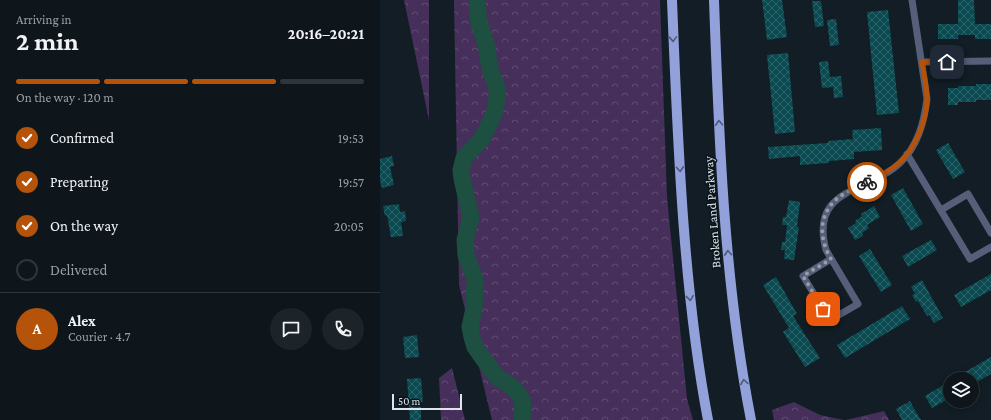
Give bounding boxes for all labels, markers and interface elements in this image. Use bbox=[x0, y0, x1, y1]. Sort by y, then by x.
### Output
text: Arriving in bbox=[16, 12, 72, 27]
text: 20:16–20:21 bbox=[288, 26, 364, 42]
text: 2 min bbox=[16, 27, 79, 56]
one-way arrow bbox=[669, 36, 678, 42]
pin bbox=[930, 45, 964, 79]
icon: home bbox=[936, 51, 958, 73]
text: On the way · 120 m bbox=[16, 90, 114, 105]
one-way arrow bbox=[714, 120, 723, 126]
icon: check bbox=[16, 127, 38, 149]
text: Confirmed bbox=[50, 130, 114, 146]
text: 19:53 bbox=[338, 131, 364, 146]
street label: Broken Land Parkway bbox=[701, 154, 723, 269]
courier bbox=[847, 162, 887, 202]
one-way arrow bbox=[675, 166, 684, 172]
icon: check bbox=[16, 171, 38, 193]
icon: bike bbox=[856, 171, 878, 193]
text: Preparing bbox=[50, 174, 109, 190]
text: 19:57 bbox=[338, 175, 364, 190]
icon: check bbox=[16, 215, 38, 237]
text: On the way bbox=[50, 218, 118, 234]
text: 20:05 bbox=[334, 219, 364, 234]
one-way arrow bbox=[723, 250, 732, 256]
text: Delivered bbox=[50, 262, 107, 278]
pin bbox=[806, 292, 840, 326]
one-way arrow bbox=[686, 295, 695, 301]
icon: bag bbox=[812, 298, 834, 320]
button: chat bbox=[270, 308, 312, 350]
button: phone bbox=[322, 308, 364, 350]
text: Alex bbox=[68, 313, 96, 329]
text: A bbox=[33, 321, 41, 337]
text: Courier · 4.7 bbox=[68, 329, 131, 344]
map controls bbox=[943, 372, 979, 408]
button: layers bbox=[943, 372, 979, 408]
one-way arrow bbox=[740, 379, 749, 385]
scale bar bbox=[392, 392, 462, 411]
text: 50 m bbox=[398, 395, 420, 407]

